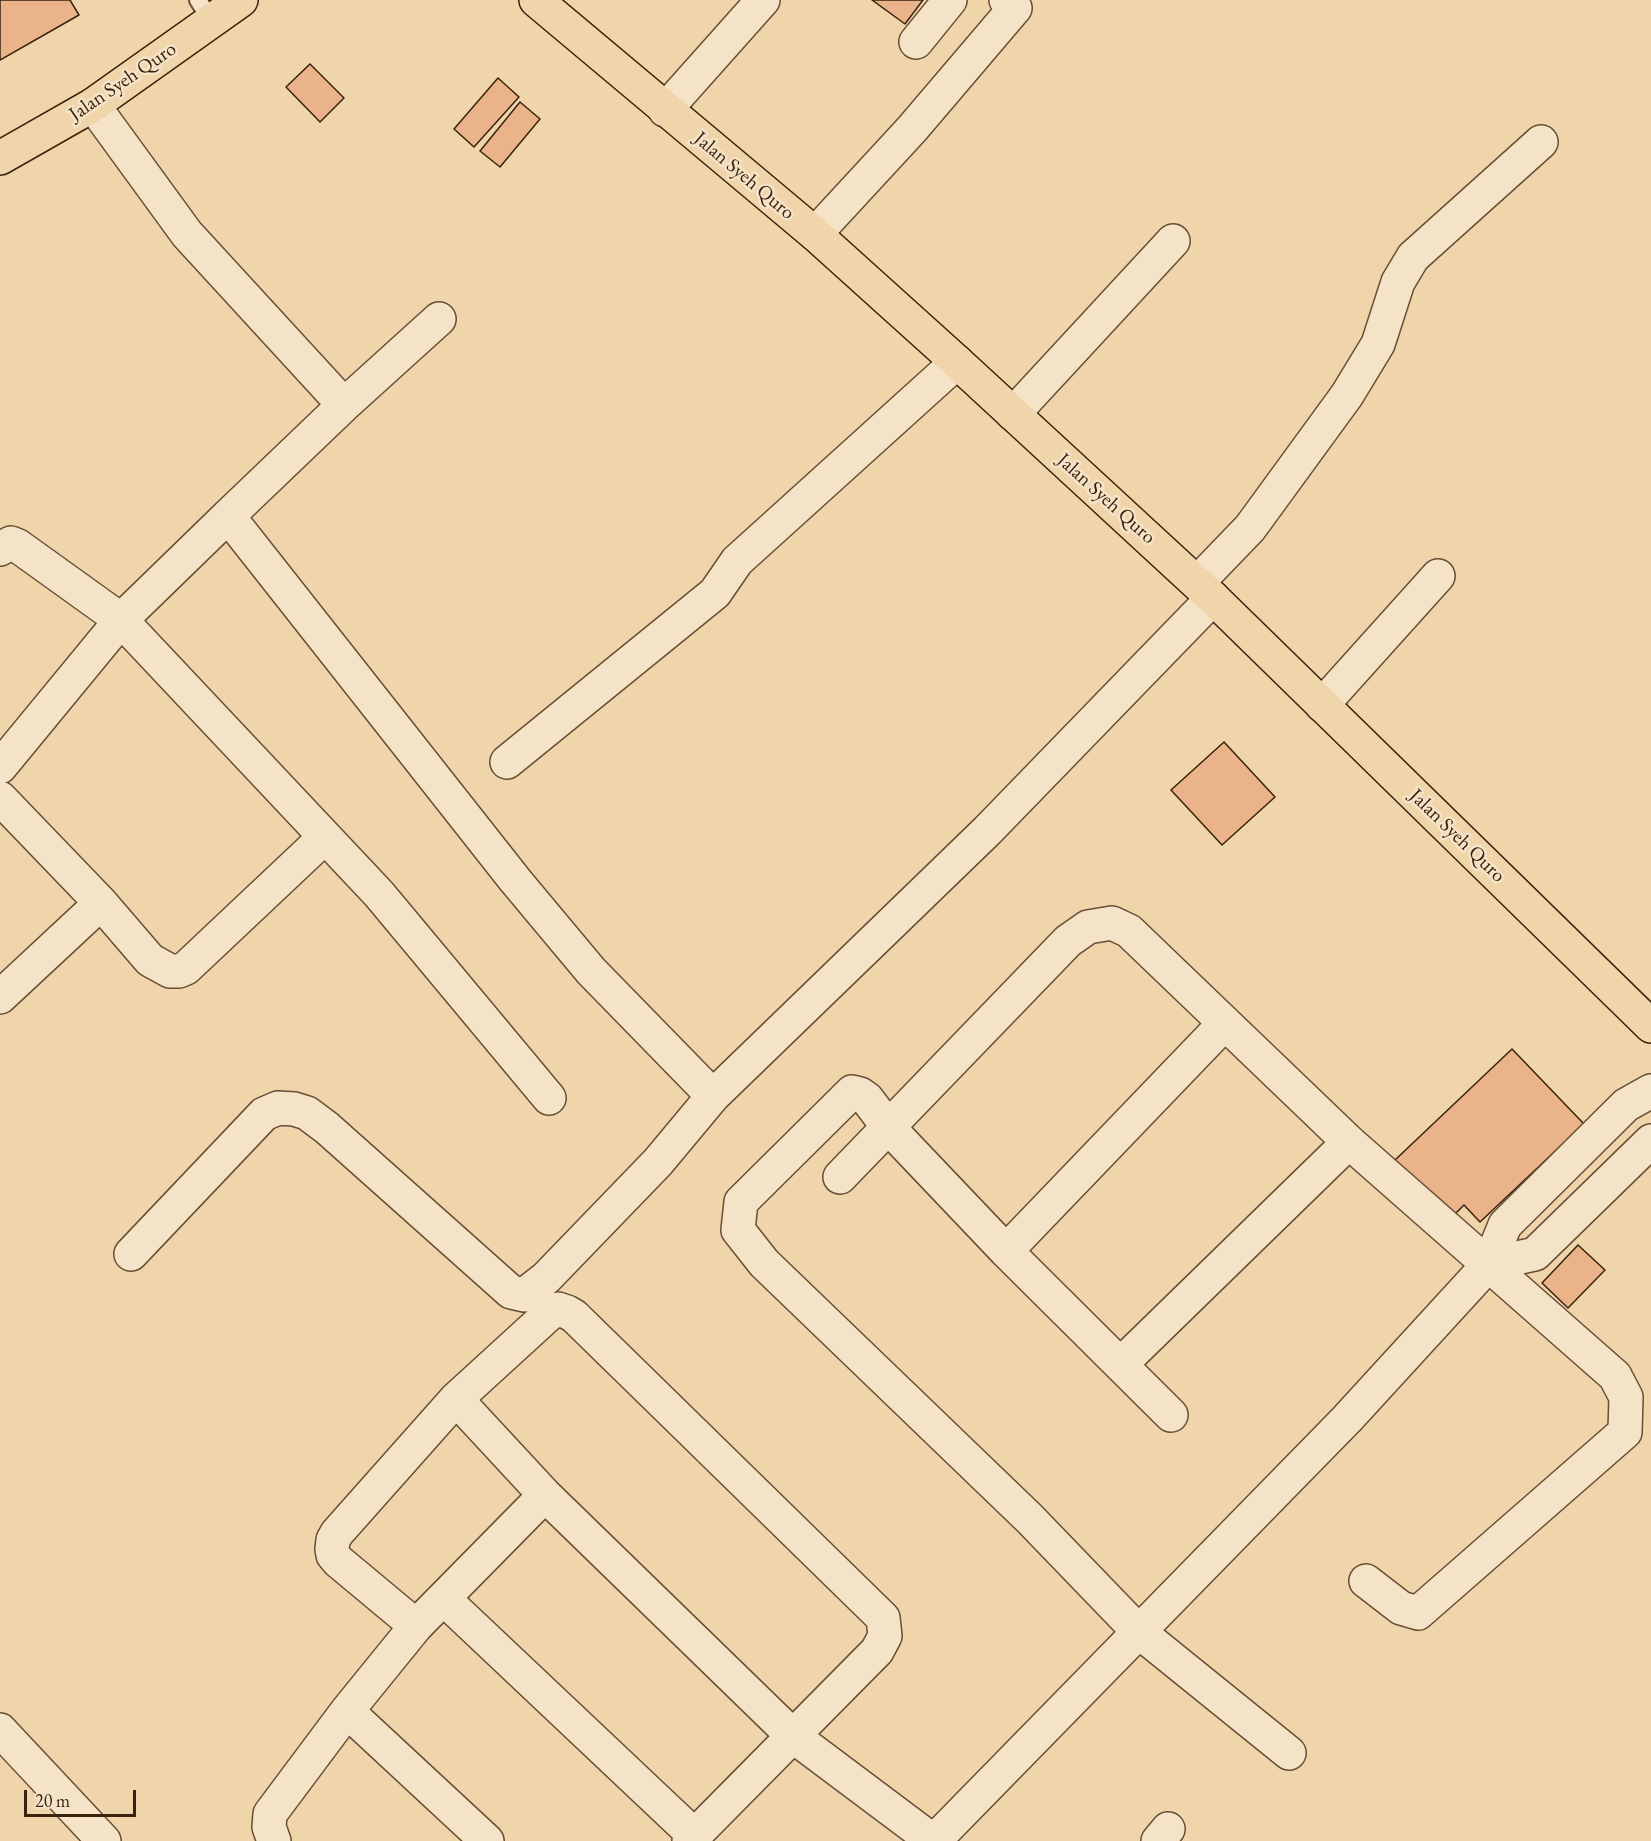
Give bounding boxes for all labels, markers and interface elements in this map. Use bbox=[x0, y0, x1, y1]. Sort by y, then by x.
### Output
street label: Jalan Syeh Quro bbox=[65, 37, 181, 127]
street label: Jalan Syeh Quro bbox=[689, 127, 799, 225]
street label: Jalan Syeh Quro bbox=[1052, 449, 1160, 549]
street label: Jalan Syeh Quro bbox=[1404, 784, 1510, 888]
scale bar bbox=[27, 1778, 140, 1816]
text: 20 m bbox=[35, 1789, 70, 1812]

